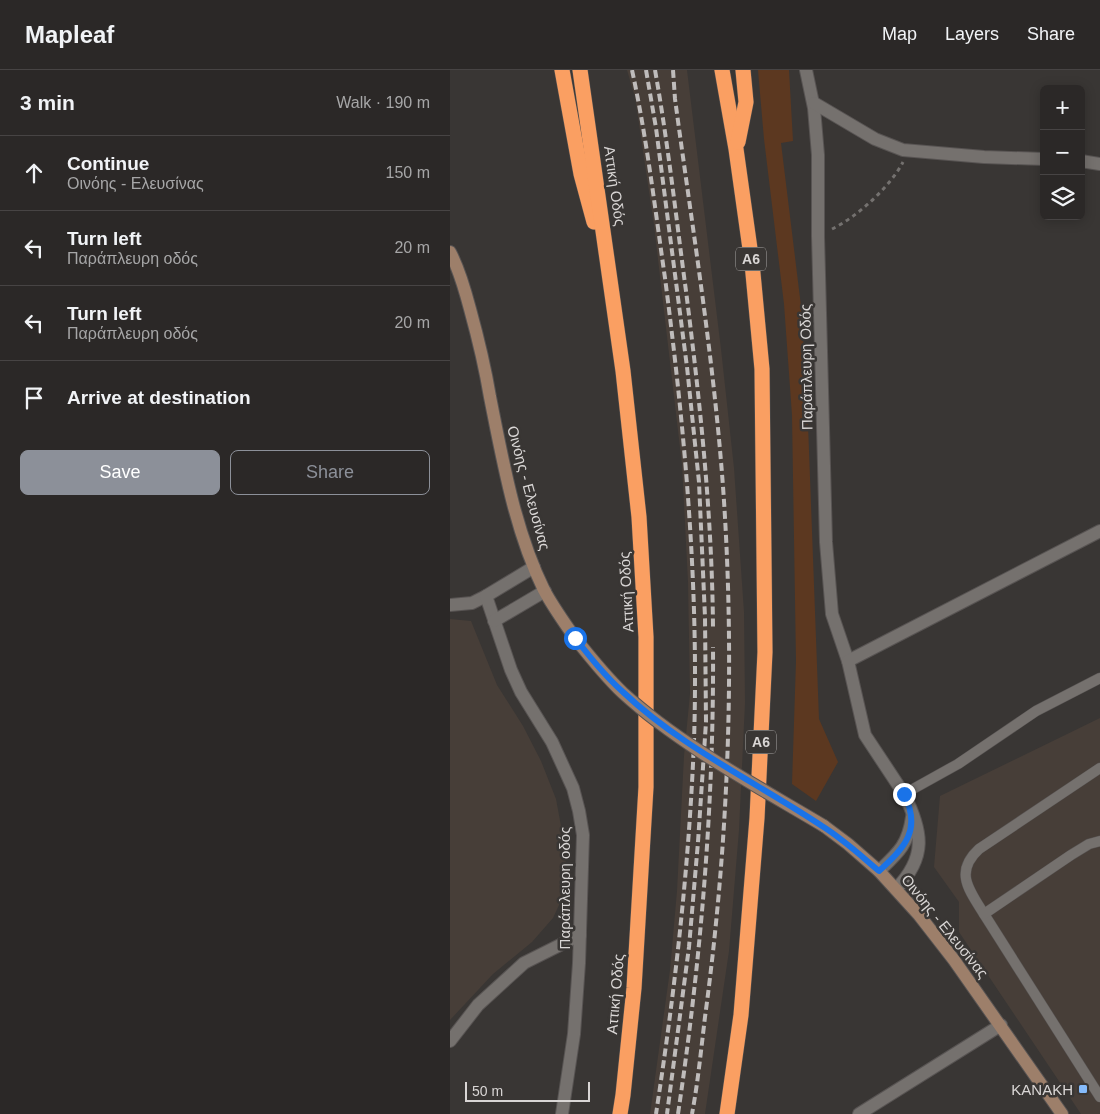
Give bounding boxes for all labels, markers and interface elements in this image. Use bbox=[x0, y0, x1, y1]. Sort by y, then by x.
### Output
text: Mapleaf bbox=[25, 21, 114, 48]
text: Map bbox=[882, 24, 917, 44]
text: Layers bbox=[945, 24, 999, 44]
text: Share bbox=[1027, 24, 1075, 44]
map controls bbox=[1040, 85, 1085, 220]
button: + bbox=[1040, 85, 1085, 130]
text: 3 min bbox=[20, 91, 75, 114]
text: Walk · 190 m bbox=[336, 94, 430, 111]
button: − bbox=[1040, 130, 1085, 175]
street label: Αττική Οδός bbox=[601, 145, 629, 227]
text: Continue bbox=[67, 153, 149, 174]
icon: ahead bbox=[20, 159, 48, 187]
text: 150 m bbox=[386, 164, 430, 181]
text: Οινόης - Ελευσίνας bbox=[67, 175, 204, 192]
button: layers bbox=[1040, 175, 1085, 220]
text: Turn left bbox=[67, 228, 142, 249]
icon: left bbox=[20, 234, 48, 262]
text: 20 m bbox=[394, 239, 430, 256]
road number: Α6 bbox=[736, 248, 766, 270]
text: Παράπλευρη οδός bbox=[67, 250, 198, 267]
text: Turn left bbox=[67, 303, 142, 324]
street label: Παράπλευρη Οδός bbox=[796, 304, 816, 430]
icon: left bbox=[20, 309, 48, 337]
text: 20 m bbox=[394, 314, 430, 331]
text: Παράπλευρη οδός bbox=[67, 325, 198, 342]
icon: arrive bbox=[20, 384, 48, 412]
text: Arrive at destination bbox=[67, 387, 251, 408]
street label: Οινόης - Ελευσίνας bbox=[504, 424, 554, 552]
button: Save bbox=[20, 450, 220, 495]
button: Share bbox=[230, 450, 430, 495]
street label: Αττική Οδός bbox=[615, 551, 637, 633]
route start bbox=[564, 627, 587, 650]
road number: Α6 bbox=[746, 730, 776, 754]
route end bbox=[893, 783, 916, 806]
street label: Παράπλευρη οδός bbox=[556, 827, 573, 949]
street label: Οινόης - Ελευσίνας bbox=[898, 871, 992, 981]
street label: Αττική Οδός bbox=[603, 953, 627, 1035]
scale bar bbox=[465, 1079, 590, 1102]
place label: ΚΑΝΑΚΗ bbox=[1011, 1081, 1073, 1098]
text: 50 m bbox=[472, 1083, 503, 1099]
marker: ΚΑΝΑΚΗ bbox=[1077, 1083, 1089, 1095]

